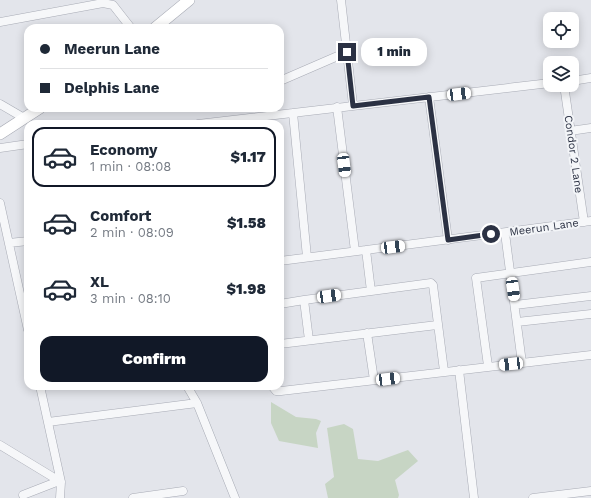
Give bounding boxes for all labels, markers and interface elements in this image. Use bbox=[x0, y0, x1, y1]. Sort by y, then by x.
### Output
map controls bbox=[543, 12, 579, 92]
button: locate bbox=[543, 12, 579, 48]
callout: 1 min bbox=[361, 38, 427, 66]
text: Meerun Lane bbox=[64, 40, 160, 58]
route end bbox=[338, 43, 356, 61]
text: 1 min bbox=[377, 44, 411, 59]
button: layers bbox=[543, 56, 579, 92]
text: Delphis Lane bbox=[64, 79, 159, 97]
car bbox=[446, 87, 472, 101]
street label: Condor 2 Lane bbox=[562, 114, 585, 194]
icon: car bbox=[42, 139, 78, 175]
text: Economy bbox=[90, 141, 157, 159]
text: $1.17 bbox=[230, 148, 266, 166]
car bbox=[337, 152, 351, 178]
text: 1 min · 08:08 bbox=[90, 159, 171, 174]
icon: car bbox=[42, 205, 78, 241]
text: Comfort bbox=[90, 207, 151, 225]
text: $1.58 bbox=[227, 214, 266, 232]
street label: Meerun Lane bbox=[509, 216, 580, 239]
text: 2 min · 08:09 bbox=[90, 225, 174, 240]
route start bbox=[482, 225, 500, 243]
car bbox=[380, 240, 406, 254]
icon: car bbox=[42, 271, 78, 307]
text: XL bbox=[90, 273, 109, 291]
car bbox=[505, 276, 521, 302]
text: $1.98 bbox=[226, 280, 266, 298]
car bbox=[316, 288, 342, 304]
text: 3 min · 08:10 bbox=[90, 291, 171, 306]
button: Confirm bbox=[40, 336, 268, 382]
car bbox=[498, 357, 524, 371]
car bbox=[375, 372, 401, 386]

